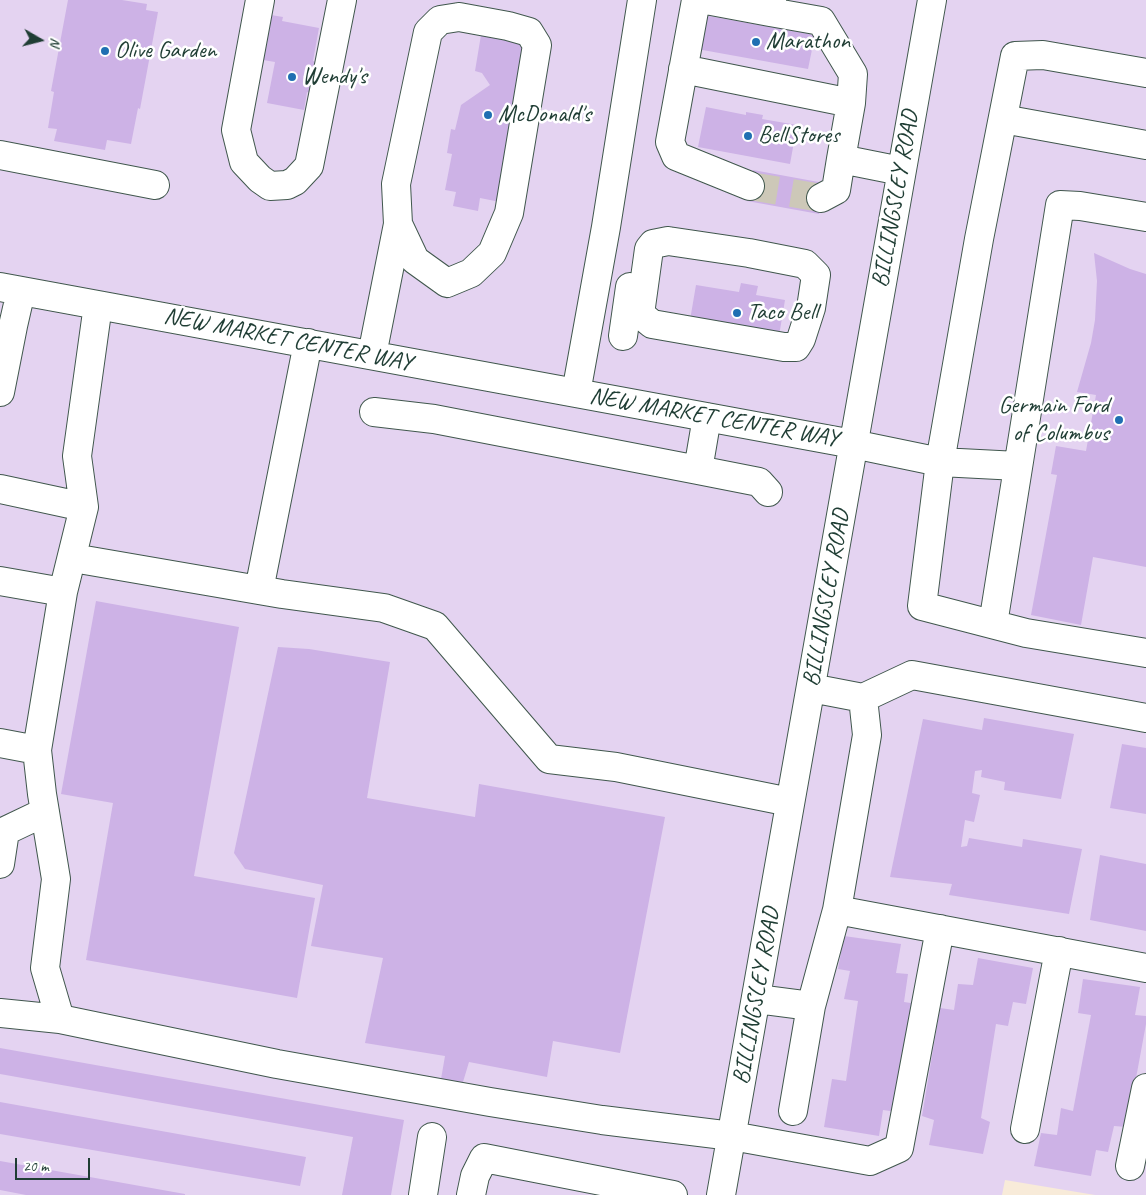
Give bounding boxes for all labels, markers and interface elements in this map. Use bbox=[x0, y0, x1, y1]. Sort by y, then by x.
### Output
north arrow bbox=[15, 15, 65, 65]
place label: Marathon bbox=[766, 28, 850, 56]
marker: Marathon bbox=[750, 36, 762, 48]
text: N bbox=[46, 37, 64, 48]
place label: Olive Garden bbox=[115, 37, 216, 65]
marker: Olive Garden bbox=[99, 45, 111, 57]
place label: Wendy's bbox=[302, 63, 367, 91]
marker: Wendy's bbox=[286, 71, 298, 83]
place label: McDonald's bbox=[498, 101, 591, 129]
street label: BILLINGSLEY ROAD bbox=[866, 108, 926, 290]
marker: McDonald's bbox=[482, 109, 494, 121]
place label: BellStores bbox=[758, 122, 839, 150]
marker: BellStores bbox=[742, 130, 754, 142]
place label: Taco Bell bbox=[747, 299, 818, 327]
street label: NEW MARKET CENTER WAY bbox=[162, 302, 414, 378]
marker: Taco Bell bbox=[731, 307, 743, 319]
street label: NEW MARKET CENTER WAY bbox=[587, 382, 841, 454]
place label: Germain Ford of Columbus bbox=[999, 392, 1109, 448]
marker: Germain Ford of Columbus bbox=[1113, 414, 1125, 426]
street label: BILLINGSLEY ROAD bbox=[797, 507, 857, 689]
street label: BILLINGSLEY ROAD bbox=[727, 905, 787, 1087]
scale bar bbox=[18, 1148, 92, 1180]
text: 20 m bbox=[23, 1157, 49, 1176]

